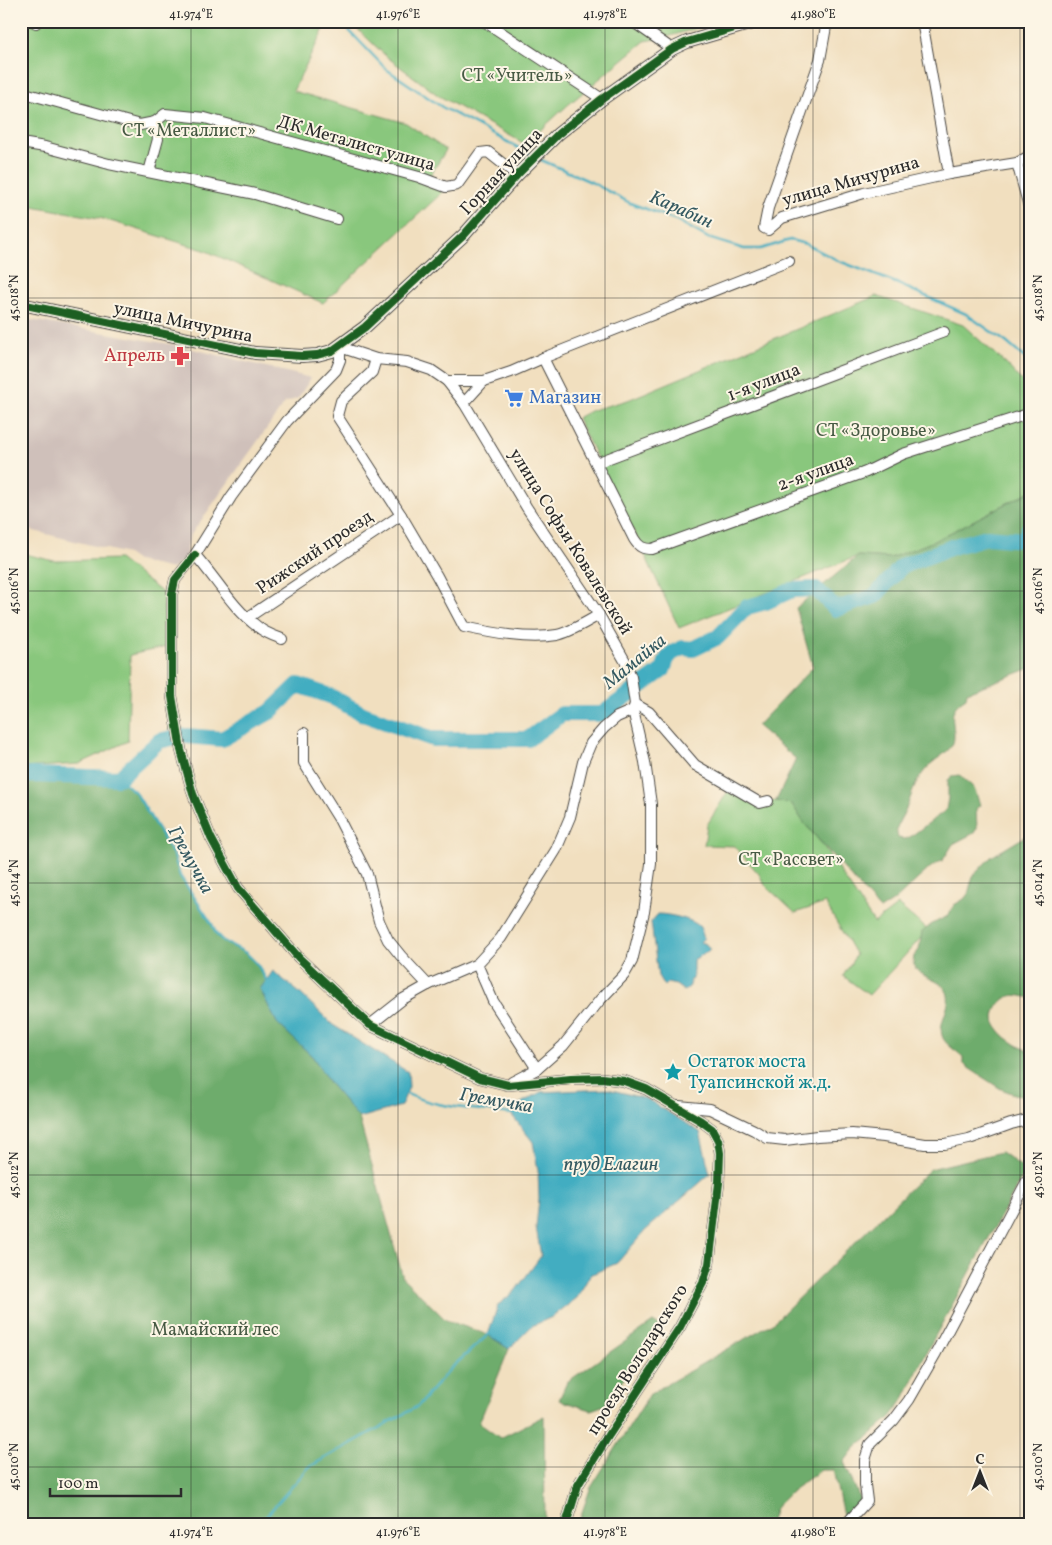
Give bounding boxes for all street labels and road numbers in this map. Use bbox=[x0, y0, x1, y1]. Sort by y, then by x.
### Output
street label: ДК Металист улица bbox=[274, 110, 438, 178]
street label: Горная улица bbox=[455, 123, 549, 221]
street label: улица Мичурина bbox=[779, 150, 923, 214]
street label: улица Мичурина bbox=[111, 296, 255, 350]
street label: 1-я улица bbox=[724, 358, 804, 408]
street label: улица Софьи Ковалевской bbox=[502, 444, 638, 640]
street label: 2-я улица bbox=[774, 448, 858, 498]
street label: Рижский проезд bbox=[252, 505, 378, 601]
street label: проезд Володарского bbox=[581, 1280, 695, 1440]

